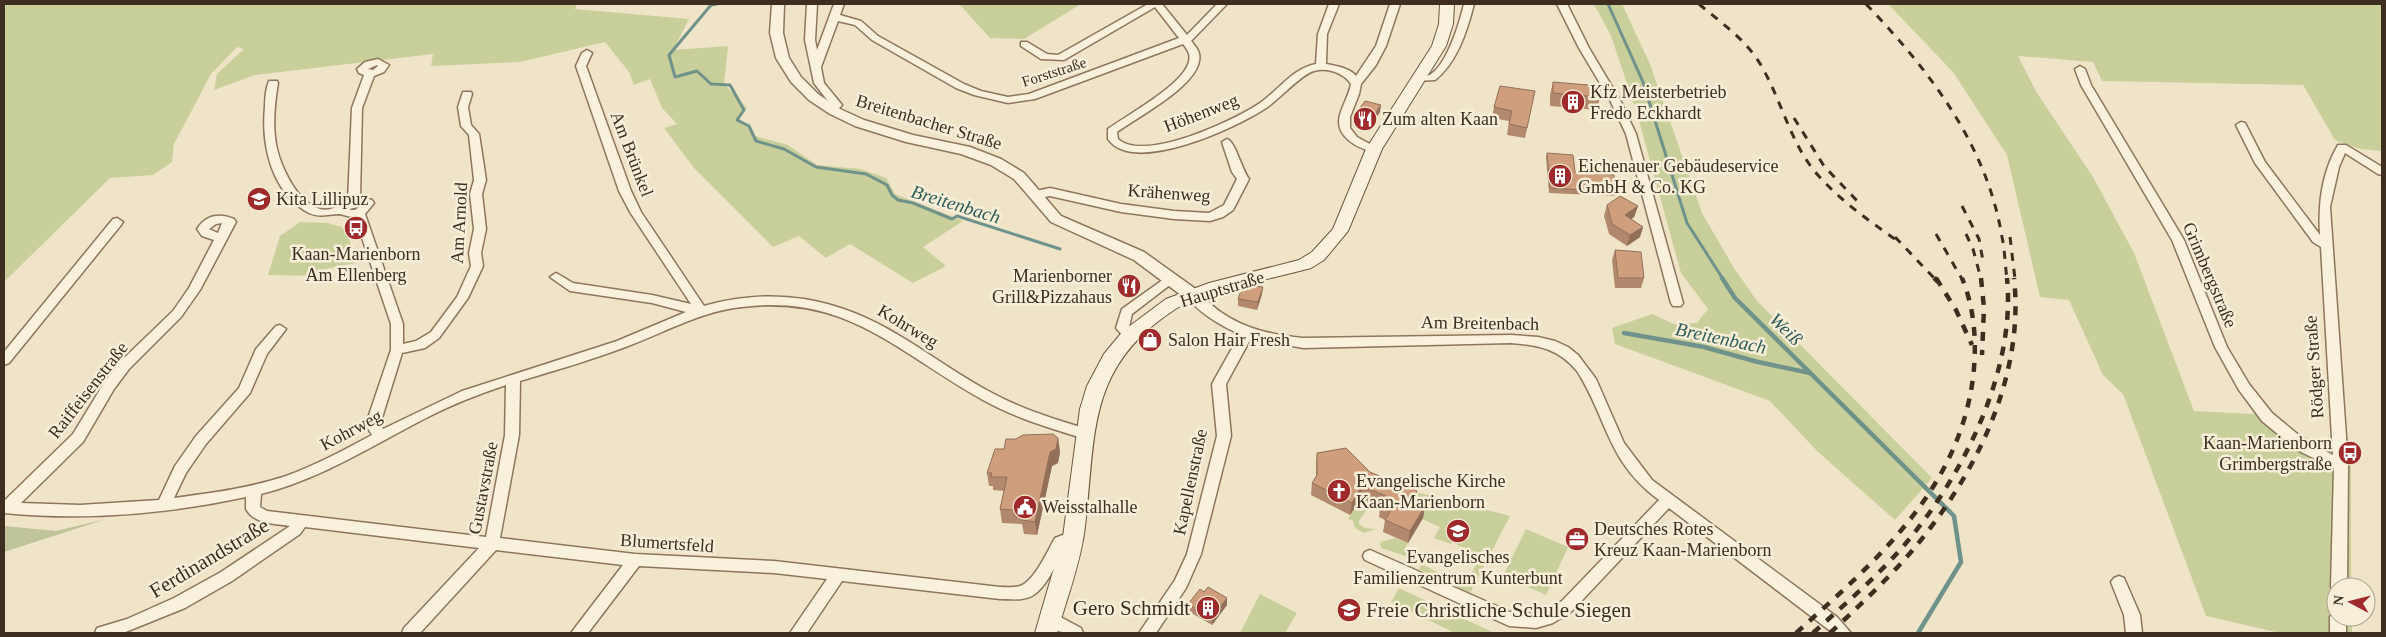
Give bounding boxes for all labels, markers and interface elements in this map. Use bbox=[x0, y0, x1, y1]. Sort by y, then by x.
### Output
street label: Forststraße bbox=[1020, 54, 1088, 90]
place label: Kfz Meisterbetrieb Fredo Eckhardt bbox=[1590, 82, 1726, 123]
building icon: Kfz Meisterbetrieb Fredo Eckhardt bbox=[1560, 89, 1586, 115]
street label: Breitenbacher Straße bbox=[854, 90, 1004, 154]
street label: Höhenweg bbox=[1161, 90, 1241, 136]
restaurant icon: Zum alten Kaan bbox=[1352, 106, 1378, 132]
street label: Am Brünkel bbox=[607, 109, 657, 199]
place label: Zum alten Kaan bbox=[1382, 109, 1498, 129]
place label: Eichenauer Gebäudeservice GmbH & Co. KG bbox=[1578, 156, 1778, 197]
building icon: Eichenauer Gebäudeservice GmbH & Co. KG bbox=[1547, 163, 1573, 189]
water label: Breitenbach bbox=[909, 180, 1003, 228]
street label: Krähenweg bbox=[1127, 180, 1211, 206]
street label: Am Arnold bbox=[447, 182, 471, 264]
school or university icon: Kita Lillipuz bbox=[246, 186, 272, 212]
place label: Kita Lillipuz bbox=[276, 189, 368, 209]
bus stop icon: Kaan-Marienborn Am Ellenberg bbox=[343, 215, 369, 241]
street label: Grimbergstraße bbox=[2179, 219, 2241, 331]
place label: Kaan-Marienborn Am Ellenberg bbox=[292, 244, 420, 285]
place label: Marienborner Grill&Pizzahaus bbox=[992, 266, 1112, 307]
street label: Hauptstraße bbox=[1177, 267, 1267, 311]
restaurant icon: Marienborner Grill&Pizzahaus bbox=[1116, 273, 1142, 299]
street label: Kohrweg bbox=[874, 300, 942, 352]
water label: Weiß bbox=[1765, 308, 1807, 350]
street label: Am Breitenbach bbox=[1421, 312, 1539, 334]
street label: Rödger Straße bbox=[2300, 315, 2328, 419]
water label: Breitenbach bbox=[1674, 318, 1768, 358]
shop icon: Salon Hair Fresh bbox=[1137, 327, 1163, 353]
place label: Salon Hair Fresh bbox=[1168, 330, 1290, 350]
street label: Raiffeisenstraße bbox=[44, 338, 132, 442]
street label: Kohrweg bbox=[317, 405, 385, 455]
street label: Kapellenstraße bbox=[1169, 427, 1211, 537]
place label: Kaan-Marienborn Grimbergstraße bbox=[2203, 433, 2332, 474]
street label: Gustavstraße bbox=[464, 440, 502, 536]
bus stop icon: Kaan-Marienborn Grimbergstraße bbox=[2337, 440, 2363, 466]
place label: Evangelische Kirche Kaan-Marienborn bbox=[1356, 471, 1505, 512]
church icon: Evangelische Kirche Kaan-Marienborn bbox=[1326, 478, 1352, 504]
public building icon: Weisstalhalle bbox=[1012, 494, 1038, 520]
place label: Weisstalhalle bbox=[1042, 497, 1138, 517]
street label: Ferdinandstraße bbox=[145, 513, 273, 603]
school or university icon: Evangelisches Familienzentrum Kunterbunt bbox=[1445, 518, 1471, 544]
place label: Deutsches Rotes Kreuz Kaan-Marienborn bbox=[1594, 519, 1771, 560]
office icon: Deutsches Rotes Kreuz Kaan-Marienborn bbox=[1564, 526, 1590, 552]
street label: Blumertsfeld bbox=[619, 530, 715, 556]
place label: Evangelisches Familienzentrum Kunterbunt bbox=[1353, 547, 1563, 588]
north arrow bbox=[2326, 577, 2376, 627]
building icon: Gero Schmidt bbox=[1195, 595, 1221, 621]
text: N bbox=[2331, 595, 2347, 606]
place label: Gero Schmidt bbox=[1073, 596, 1190, 620]
school or university icon: Freie Christliche Schule Siegen bbox=[1336, 597, 1362, 623]
place label: Freie Christliche Schule Siegen bbox=[1366, 598, 1632, 622]

